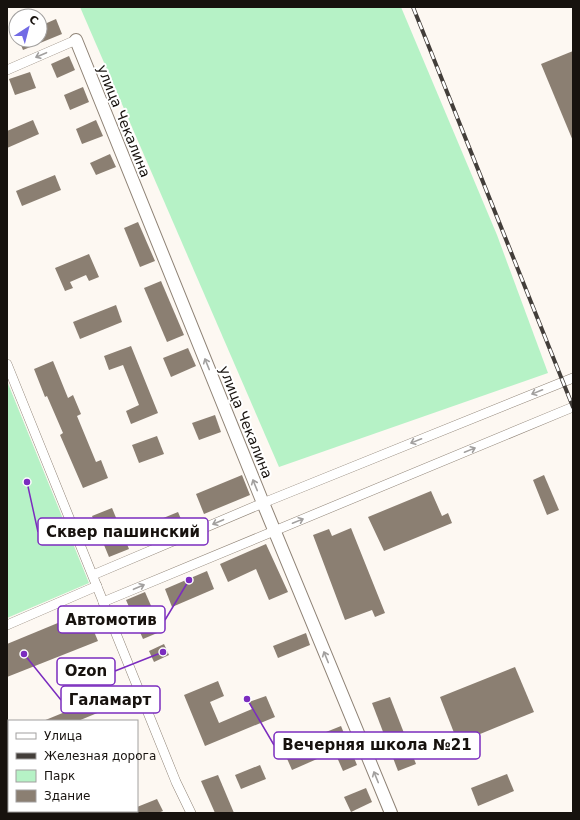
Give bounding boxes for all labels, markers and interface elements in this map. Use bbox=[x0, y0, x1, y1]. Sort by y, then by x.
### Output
north arrow bbox=[8, 8, 48, 48]
text: С bbox=[26, 13, 41, 28]
one-way arrow bbox=[36, 52, 48, 59]
street label: улица Чекалина bbox=[94, 62, 154, 180]
one-way arrow bbox=[202, 359, 210, 371]
street label: улица Чекалина bbox=[216, 363, 276, 481]
one-way arrow bbox=[531, 389, 543, 397]
one-way arrow bbox=[411, 438, 423, 445]
one-way arrow bbox=[464, 446, 476, 453]
one-way arrow bbox=[251, 479, 259, 491]
one-way arrow bbox=[292, 517, 304, 524]
callout: Сквер пашинский bbox=[38, 518, 208, 545]
one-way arrow bbox=[213, 518, 225, 526]
text: Сквер пашинский bbox=[46, 523, 200, 541]
one-way arrow bbox=[133, 583, 145, 590]
callout: Автомотив bbox=[58, 606, 165, 633]
text: Автомотив bbox=[65, 611, 157, 629]
one-way arrow bbox=[322, 651, 330, 663]
callout: Ozon bbox=[57, 658, 115, 685]
text: Ozon bbox=[65, 662, 107, 680]
callout: Галамарт bbox=[61, 686, 160, 713]
text: Галамарт bbox=[69, 691, 152, 709]
legend bbox=[8, 720, 138, 812]
text: Улица bbox=[44, 729, 82, 743]
callout: Вечерняя школа №21 bbox=[274, 732, 480, 759]
text: Вечерняя школа №21 bbox=[282, 736, 472, 754]
text: Железная дорога bbox=[44, 749, 156, 763]
text: Парк bbox=[44, 769, 75, 783]
one-way arrow bbox=[372, 771, 379, 783]
text: Здание bbox=[44, 789, 90, 803]

